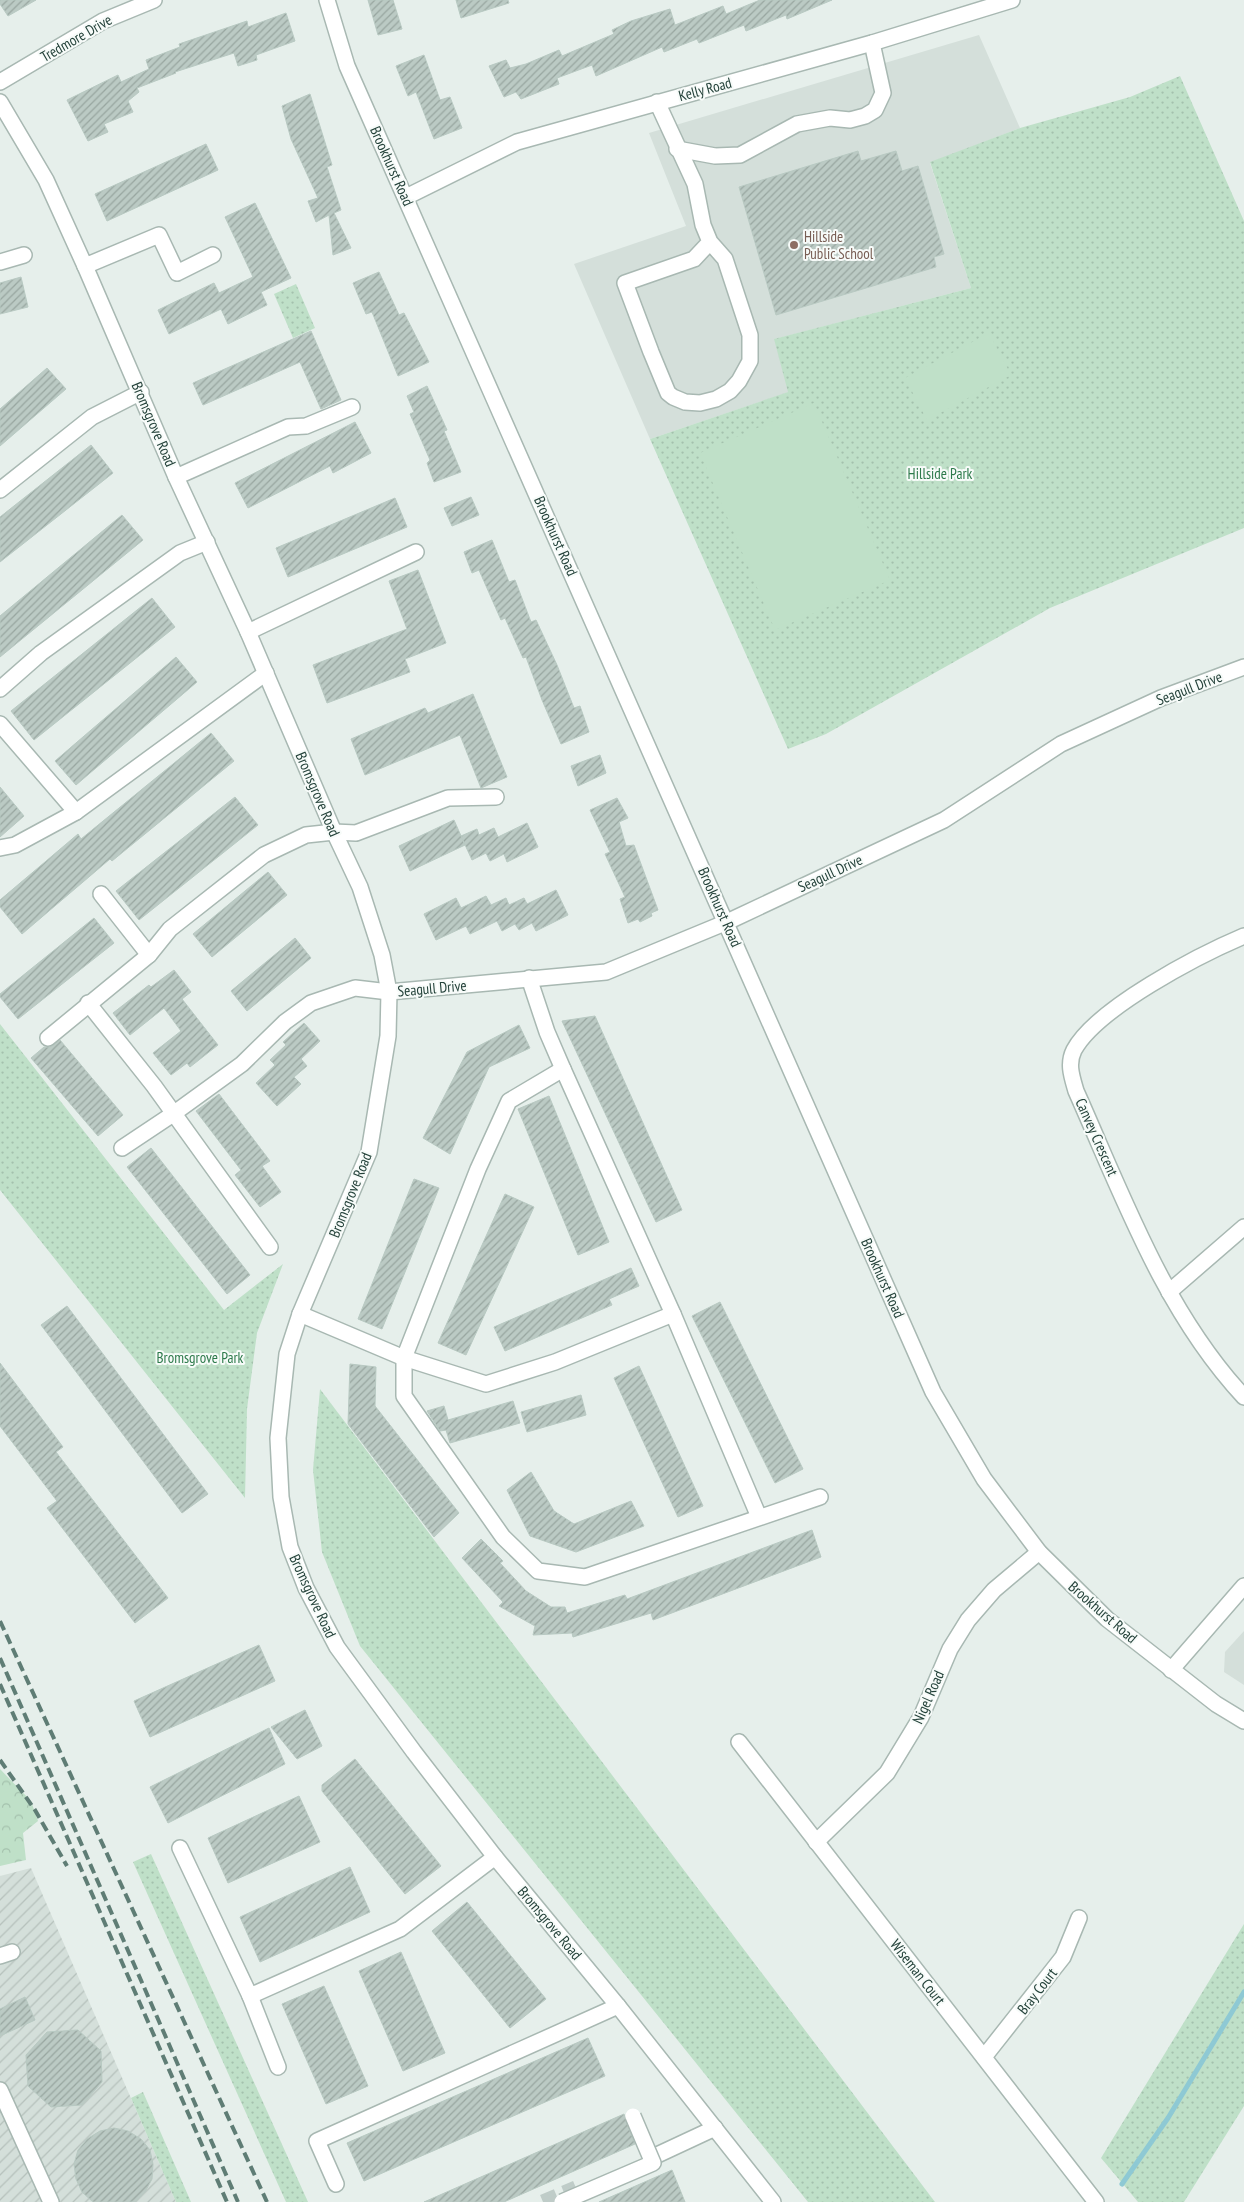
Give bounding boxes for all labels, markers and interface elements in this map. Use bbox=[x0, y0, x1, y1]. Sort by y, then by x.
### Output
street label: Tredmore Drive bbox=[37, 10, 115, 66]
street label: Kelly Road bbox=[676, 73, 734, 105]
street label: Brookhurst Road bbox=[366, 123, 418, 209]
place label: Hillside Public School bbox=[804, 227, 874, 263]
marker: Hillside Public School bbox=[788, 239, 800, 251]
street label: Bromsgrove Road bbox=[128, 379, 180, 469]
park label: Hillside Park bbox=[908, 464, 973, 483]
street label: Brookhurst Road bbox=[530, 493, 582, 579]
street label: Seagull Drive bbox=[1153, 667, 1225, 709]
street label: Bromsgrove Road bbox=[292, 749, 344, 839]
street label: Seagull Drive bbox=[795, 850, 865, 896]
street label: Brookhurst Road bbox=[694, 864, 746, 950]
street label: Seagull Drive bbox=[397, 976, 467, 1000]
street label: Canvey Crescent bbox=[1071, 1095, 1123, 1179]
street label: Bromsgrove Road bbox=[324, 1150, 376, 1240]
street label: Brookhurst Road bbox=[857, 1235, 909, 1321]
park label: Bromsgrove Park bbox=[157, 1348, 244, 1367]
street label: Bromsgrove Road bbox=[285, 1551, 341, 1641]
street label: Brookhurst Road bbox=[1065, 1577, 1141, 1647]
street label: Nigel Road bbox=[908, 1667, 948, 1727]
street label: Bromsgrove Road bbox=[514, 1882, 586, 1964]
street label: Wiseman Court bbox=[886, 1935, 950, 2009]
street label: Bray Court bbox=[1013, 1964, 1061, 2018]

